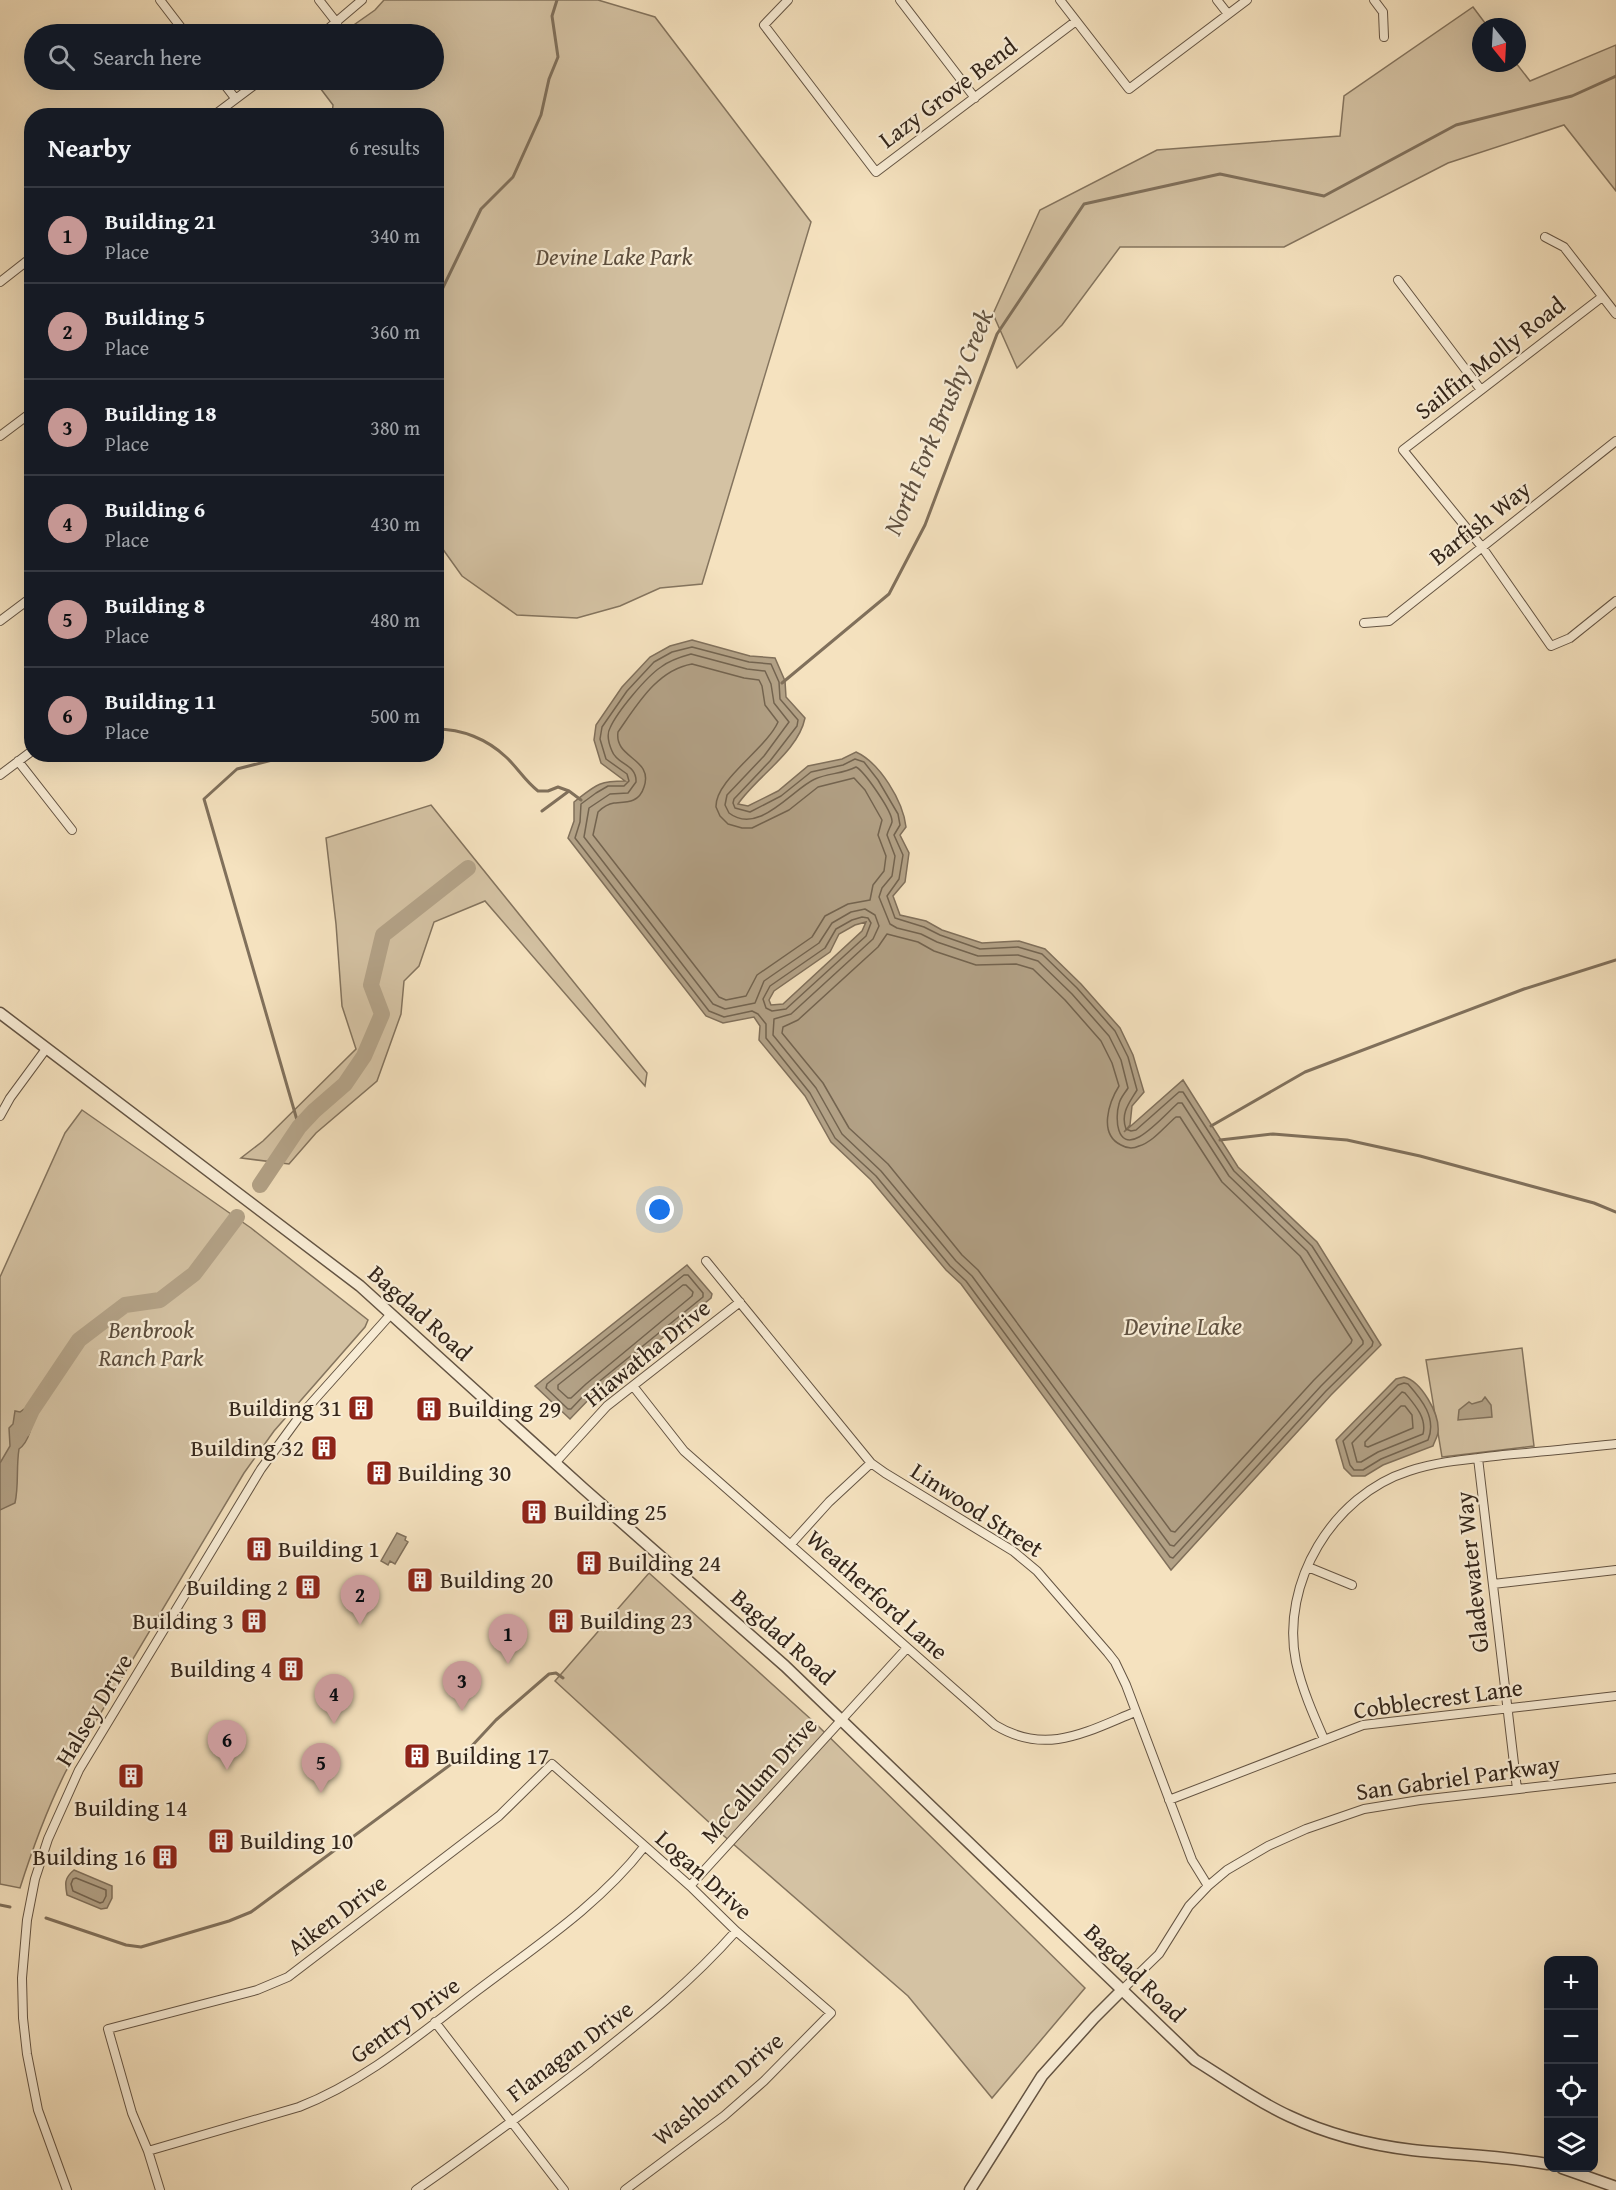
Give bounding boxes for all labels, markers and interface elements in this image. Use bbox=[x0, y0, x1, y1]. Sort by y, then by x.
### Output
north arrow bbox=[1472, 18, 1526, 72]
search box bbox=[24, 24, 444, 90]
street label: Lazy Grove Bend bbox=[871, 29, 1024, 156]
icon: search bbox=[45, 41, 78, 74]
text: Search here bbox=[93, 41, 202, 73]
text: Nearby bbox=[48, 128, 131, 167]
text: 6 results bbox=[349, 133, 420, 162]
text: Building 21 bbox=[105, 205, 217, 237]
text: 1 bbox=[62, 221, 73, 250]
text: 340 m bbox=[370, 221, 420, 250]
text: Place bbox=[105, 237, 149, 266]
park label: Devine Lake Park bbox=[535, 239, 692, 274]
street label: Sailfin Molly Road bbox=[1407, 287, 1573, 428]
text: Building 5 bbox=[105, 301, 205, 333]
water label: North Fork Brushy Creek bbox=[872, 303, 1003, 542]
text: 2 bbox=[62, 317, 73, 346]
text: 360 m bbox=[370, 317, 420, 346]
text: Place bbox=[105, 333, 149, 362]
text: Building 18 bbox=[105, 397, 217, 429]
text: 3 bbox=[62, 413, 73, 442]
text: 380 m bbox=[370, 413, 420, 442]
text: Place bbox=[105, 429, 149, 458]
street label: Barfish Way bbox=[1422, 472, 1538, 573]
text: Building 6 bbox=[105, 493, 205, 525]
text: 4 bbox=[62, 509, 73, 538]
text: 430 m bbox=[370, 509, 420, 538]
text: Place bbox=[105, 525, 149, 554]
text: Building 8 bbox=[105, 589, 205, 621]
text: 5 bbox=[62, 605, 73, 634]
text: 480 m bbox=[370, 605, 420, 634]
text: Place bbox=[105, 621, 149, 650]
text: Building 11 bbox=[105, 685, 217, 717]
text: 6 bbox=[62, 701, 73, 730]
text: 500 m bbox=[370, 701, 420, 730]
text: Place bbox=[105, 717, 149, 746]
your location bbox=[645, 1195, 674, 1224]
street label: Bagdad Road bbox=[361, 1256, 480, 1369]
street label: Hiawatha Drive bbox=[576, 1291, 718, 1415]
water label: Devine Lake bbox=[1123, 1306, 1242, 1345]
park label: Benbrook Ranch Park bbox=[98, 1312, 204, 1375]
place label: Building 31 bbox=[229, 1390, 342, 1425]
place label: Building 29 bbox=[448, 1391, 561, 1426]
building icon: Building 31 bbox=[346, 1393, 376, 1423]
building icon: Building 29 bbox=[414, 1394, 444, 1424]
place label: Building 32 bbox=[191, 1430, 304, 1465]
building icon: Building 32 bbox=[309, 1433, 339, 1463]
street label: Linwood Street bbox=[904, 1454, 1051, 1566]
place label: Building 30 bbox=[398, 1455, 511, 1490]
building icon: Building 30 bbox=[364, 1458, 394, 1488]
street label: Gladewater Way bbox=[1446, 1490, 1497, 1654]
place label: Building 25 bbox=[554, 1494, 667, 1529]
building icon: Building 25 bbox=[519, 1497, 549, 1527]
street label: Weatherford Lane bbox=[798, 1521, 956, 1668]
place label: Building 1 bbox=[278, 1531, 380, 1566]
building icon: Building 1 bbox=[244, 1534, 274, 1564]
place label: Building 24 bbox=[608, 1545, 721, 1580]
building icon: Building 24 bbox=[574, 1548, 604, 1578]
place label: Building 20 bbox=[440, 1562, 553, 1597]
building icon: Building 20 bbox=[405, 1565, 435, 1595]
place label: Building 2 bbox=[186, 1569, 288, 1604]
building icon: Building 2 bbox=[293, 1572, 323, 1602]
pin: 2 bbox=[340, 1576, 380, 1625]
street label: Bagdad Road bbox=[724, 1580, 843, 1693]
place label: Building 3 bbox=[132, 1603, 234, 1638]
place label: Building 23 bbox=[580, 1603, 693, 1638]
building icon: Building 3 bbox=[239, 1606, 269, 1636]
building icon: Building 23 bbox=[546, 1606, 576, 1636]
pin: 1 bbox=[488, 1614, 528, 1664]
street label: Halsey Drive bbox=[46, 1647, 141, 1773]
place label: Building 4 bbox=[170, 1651, 272, 1686]
building icon: Building 4 bbox=[276, 1654, 306, 1684]
pin: 3 bbox=[442, 1662, 482, 1711]
street label: Cobblecrest Lane bbox=[1351, 1669, 1525, 1728]
pin: 4 bbox=[314, 1674, 354, 1724]
street label: McCallum Drive bbox=[692, 1709, 825, 1851]
pin: 6 bbox=[208, 1720, 246, 1770]
place label: Building 17 bbox=[436, 1738, 549, 1773]
building icon: Building 17 bbox=[402, 1741, 432, 1771]
pin: 5 bbox=[302, 1744, 340, 1793]
street label: San Gabriel Parkway bbox=[1354, 1746, 1562, 1809]
building icon: Building 14 bbox=[116, 1761, 146, 1791]
place label: Building 14 bbox=[74, 1790, 188, 1825]
street label: Logan Drive bbox=[648, 1822, 761, 1928]
place label: Building 10 bbox=[240, 1823, 353, 1858]
building icon: Building 10 bbox=[206, 1826, 236, 1856]
place label: Building 16 bbox=[33, 1839, 146, 1874]
building icon: Building 16 bbox=[150, 1842, 180, 1872]
street label: Aiken Drive bbox=[279, 1865, 394, 1964]
street label: Bagdad Road bbox=[1077, 1915, 1194, 2030]
map controls bbox=[1544, 1956, 1598, 2172]
button: + bbox=[1544, 1956, 1598, 2010]
street label: Gentry Drive bbox=[343, 1968, 467, 2071]
street label: Flanagan Drive bbox=[499, 1991, 640, 2110]
button: − bbox=[1544, 2010, 1598, 2064]
street label: Washburn Drive bbox=[644, 2023, 791, 2154]
button: locate bbox=[1544, 2064, 1598, 2118]
button: layers bbox=[1544, 2118, 1598, 2172]

